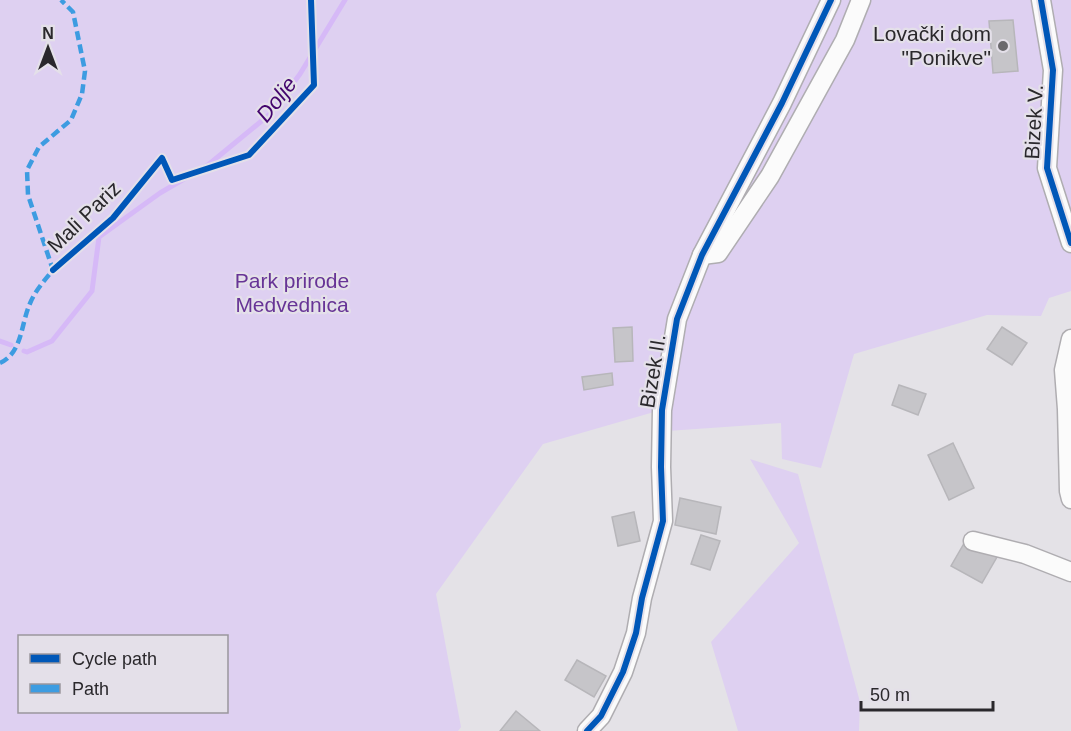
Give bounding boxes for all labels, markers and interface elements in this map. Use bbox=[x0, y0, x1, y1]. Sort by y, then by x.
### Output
north arrow bbox=[18, 18, 78, 78]
place label: Lovački dom "Ponikve" bbox=[873, 22, 991, 69]
text: N bbox=[42, 25, 54, 42]
marker: Lovački dom "Ponikve" bbox=[996, 39, 1010, 53]
water label: Dolje bbox=[251, 72, 302, 127]
street label: Bizek V. bbox=[1020, 84, 1047, 160]
street label: Mali Pariz bbox=[43, 176, 125, 257]
park label: Park prirode Medvednica bbox=[235, 269, 349, 316]
street label: Bizek II. bbox=[635, 332, 670, 410]
legend bbox=[18, 635, 228, 713]
text: Cycle path bbox=[72, 649, 157, 669]
scale bar bbox=[861, 674, 993, 712]
text: Path bbox=[72, 679, 109, 699]
text: 50 m bbox=[870, 685, 910, 705]

